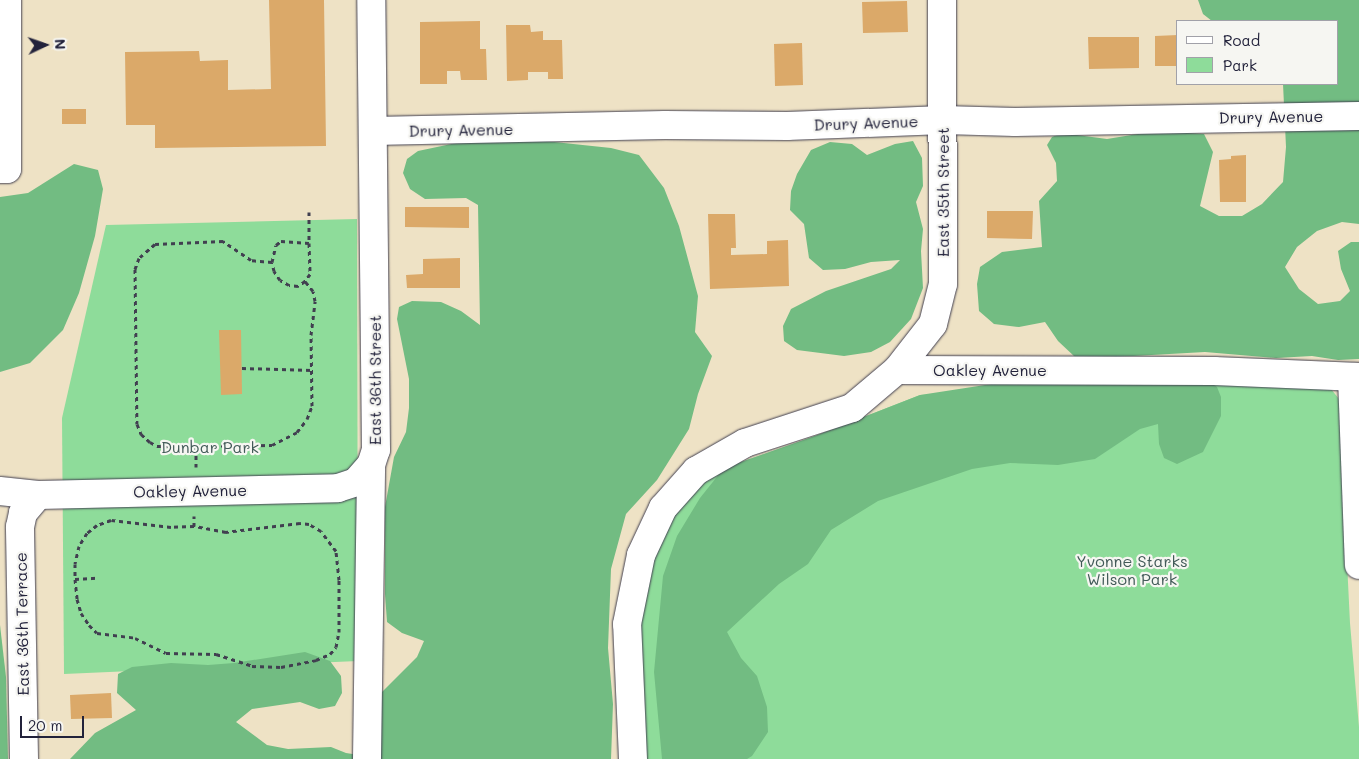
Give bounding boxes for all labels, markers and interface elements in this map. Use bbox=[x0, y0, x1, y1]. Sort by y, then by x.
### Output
north arrow bbox=[20, 20, 70, 70]
legend bbox=[1176, 20, 1339, 85]
text: Road bbox=[1223, 30, 1260, 50]
text: N bbox=[51, 38, 70, 50]
text: Park bbox=[1223, 55, 1257, 75]
street label: Drury Avenue bbox=[1219, 106, 1323, 128]
street label: Drury Avenue bbox=[813, 112, 919, 134]
street label: Drury Avenue bbox=[409, 119, 513, 141]
street label: East 35th Street bbox=[933, 127, 953, 257]
street label: East 36th Street bbox=[365, 315, 385, 445]
street label: Oakley Avenue bbox=[933, 360, 1047, 380]
park label: Dunbar Park bbox=[161, 437, 259, 457]
street label: Oakley Avenue bbox=[133, 480, 247, 502]
park label: Yvonne Starks Wilson Park bbox=[1076, 551, 1188, 589]
street label: East 36th Terrace bbox=[11, 552, 33, 696]
scale bar bbox=[22, 706, 86, 738]
text: 20 m bbox=[28, 715, 62, 735]

